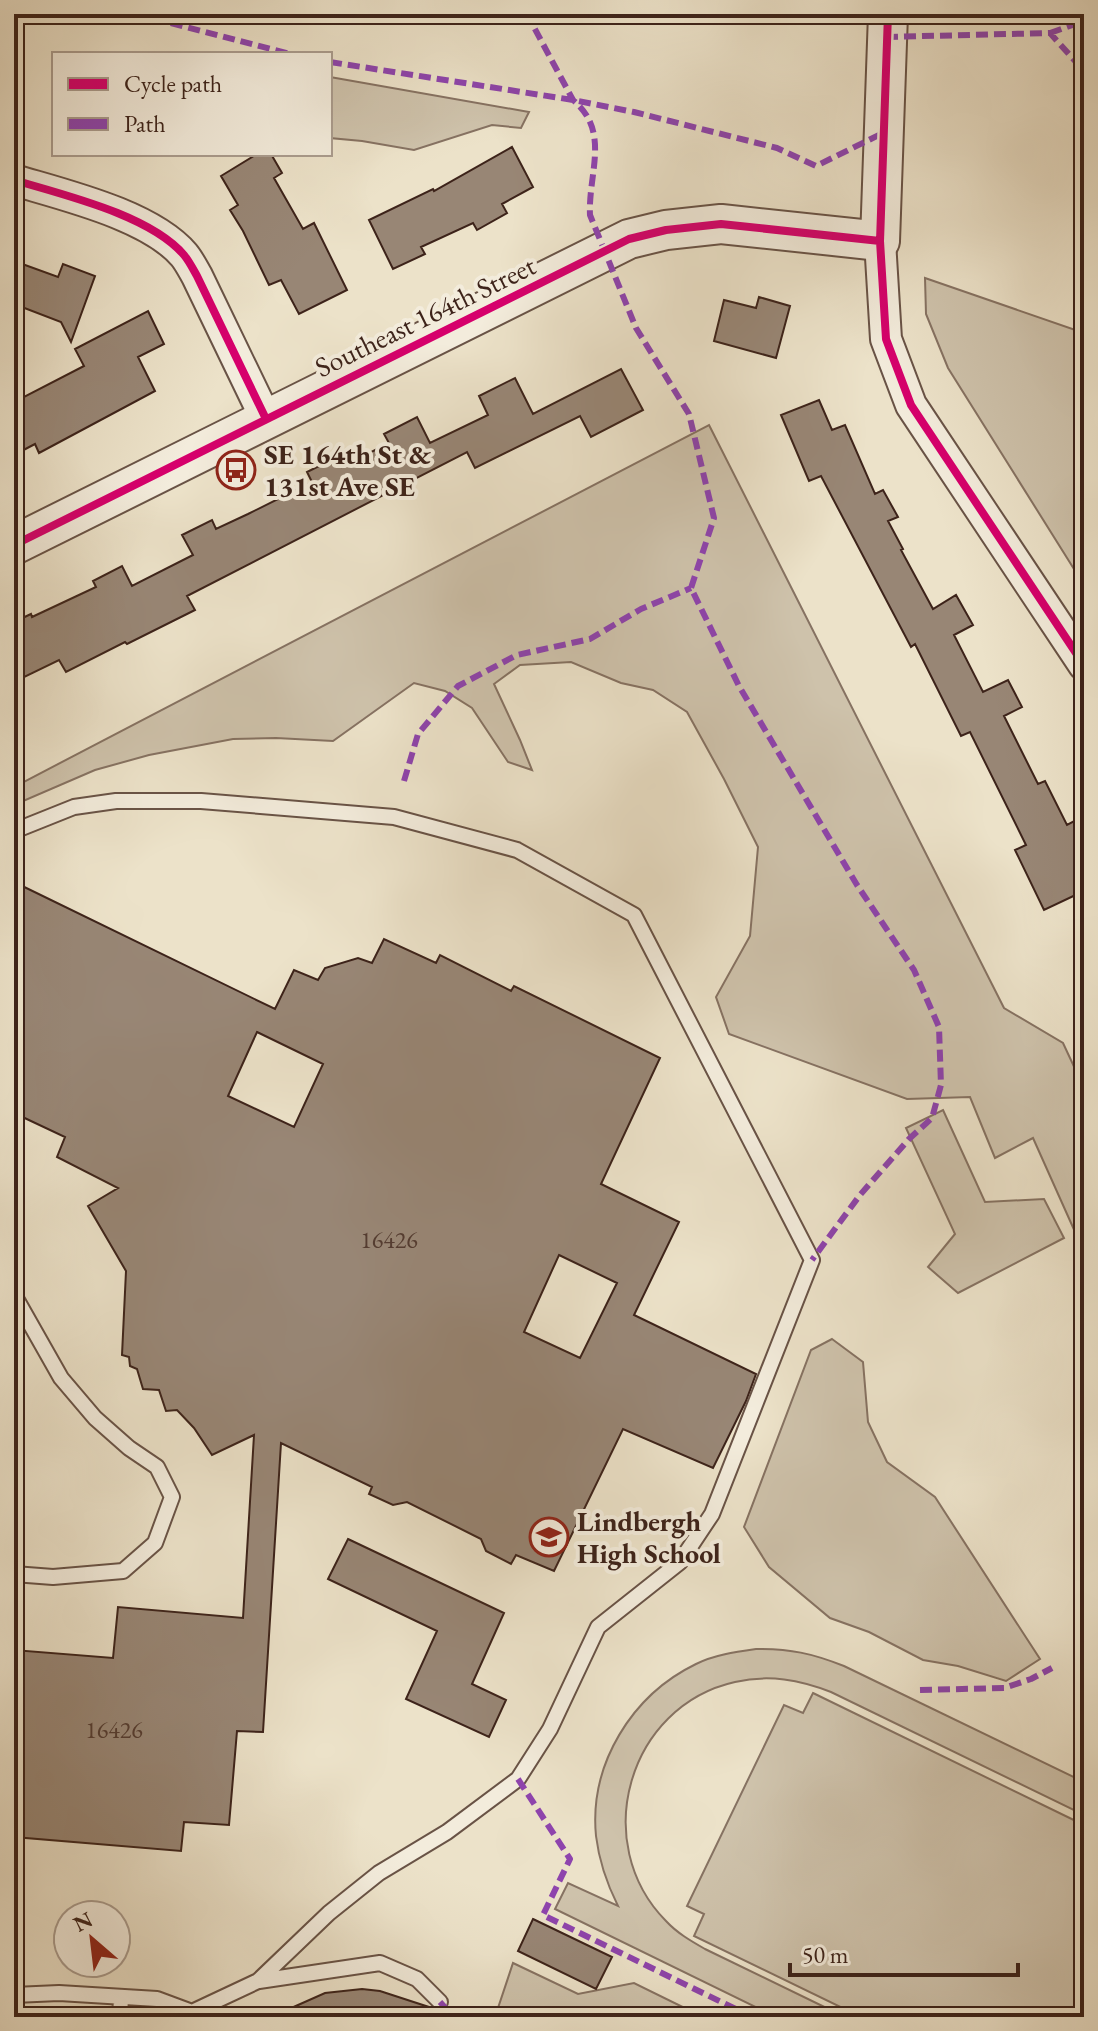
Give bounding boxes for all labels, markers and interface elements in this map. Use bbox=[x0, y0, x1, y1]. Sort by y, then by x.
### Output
legend bbox=[52, 52, 332, 156]
text: Cycle path bbox=[124, 68, 222, 99]
text: Path bbox=[124, 108, 166, 139]
street label: Southeast 164th Street bbox=[309, 247, 541, 385]
place label: SE 164th St & 131st Ave SE bbox=[264, 436, 432, 504]
bus stop icon: SE 164th St & 131st Ave SE bbox=[215, 449, 257, 491]
house number: 16426 bbox=[360, 1224, 418, 1255]
place label: Lindbergh High School bbox=[577, 1503, 721, 1571]
school or university icon: Lindbergh High School bbox=[528, 1516, 570, 1558]
house number: 16426 bbox=[85, 1714, 143, 1745]
north arrow bbox=[52, 1899, 132, 1979]
text: N bbox=[68, 1905, 98, 1939]
scale bar bbox=[790, 1927, 1018, 1977]
text: 50 m bbox=[802, 1939, 849, 1970]

